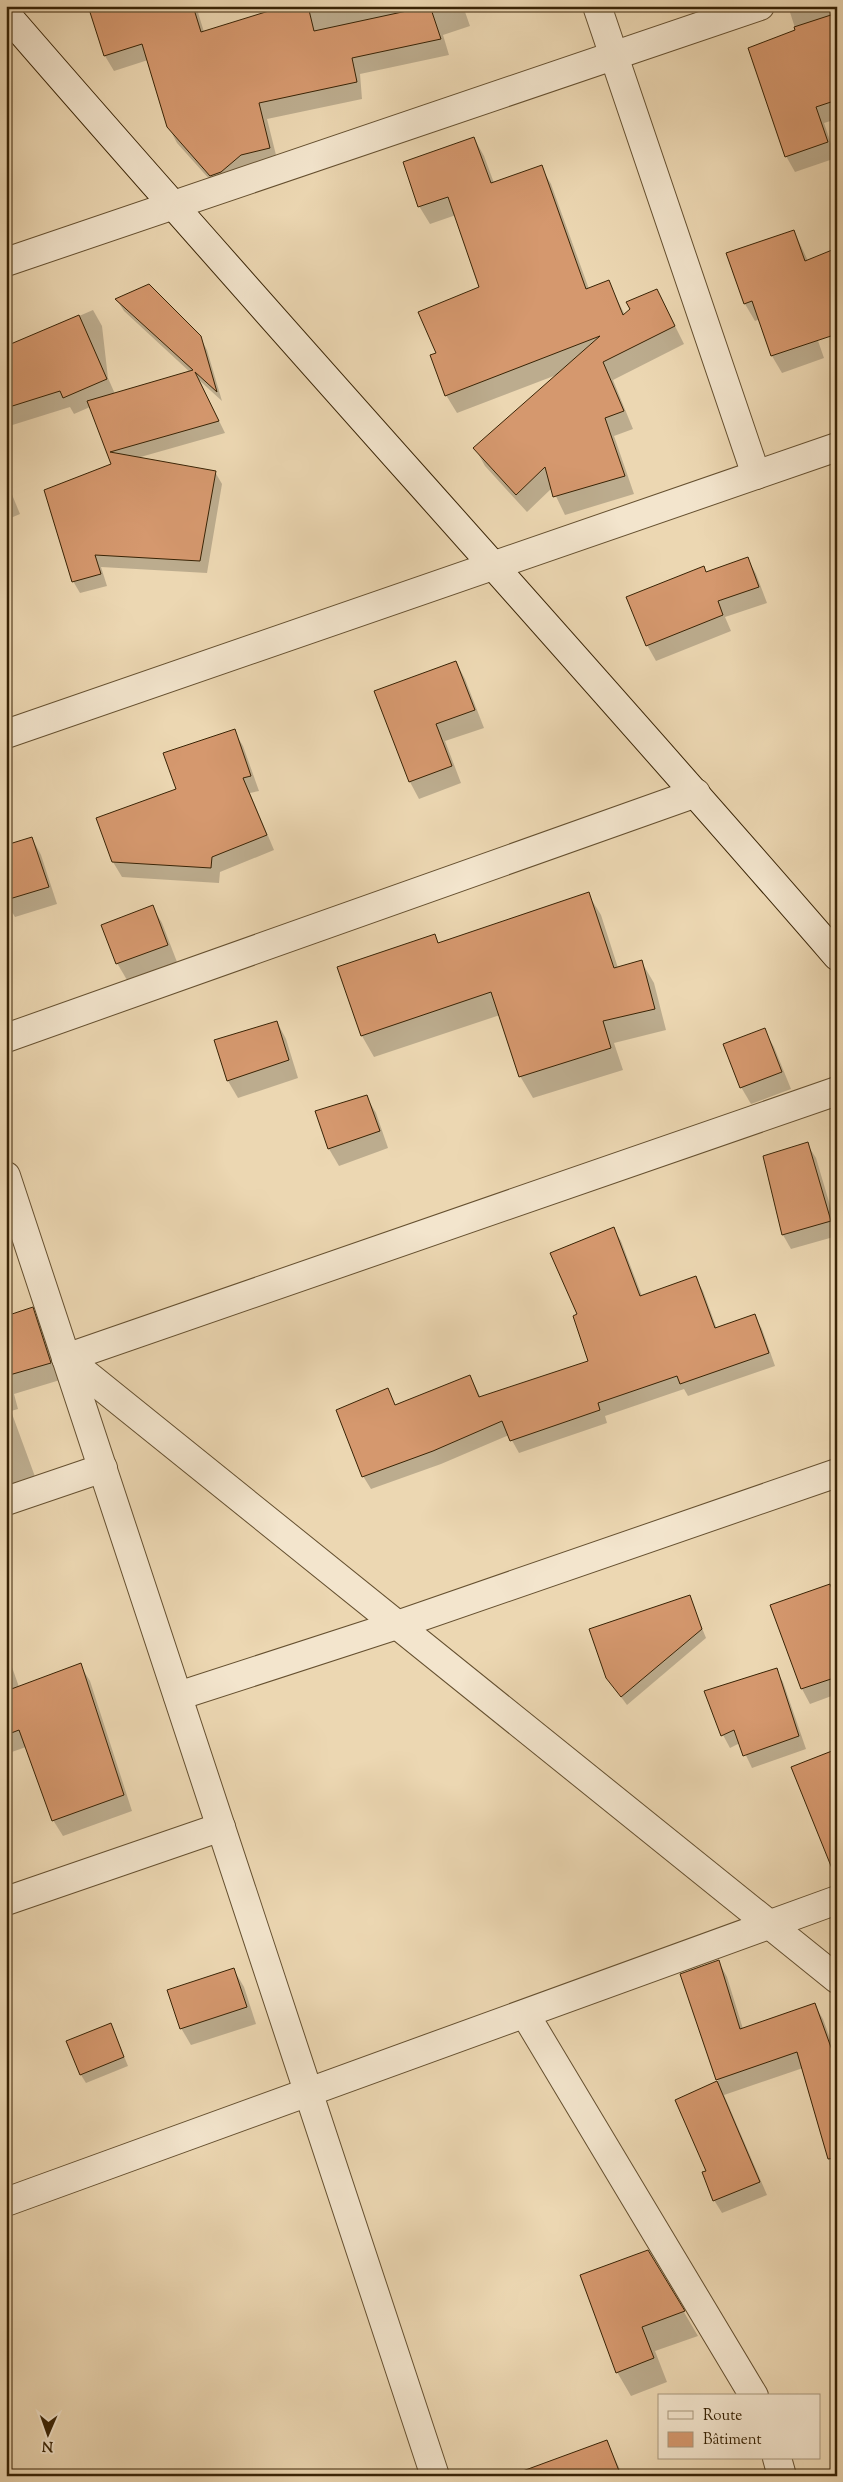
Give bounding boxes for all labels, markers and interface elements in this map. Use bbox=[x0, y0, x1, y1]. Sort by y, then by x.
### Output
legend bbox=[658, 2394, 820, 2460]
text: Route bbox=[703, 2406, 742, 2427]
north arrow bbox=[22, 2410, 72, 2460]
text: Bâtiment bbox=[703, 2430, 762, 2451]
text: N bbox=[42, 2435, 54, 2455]

